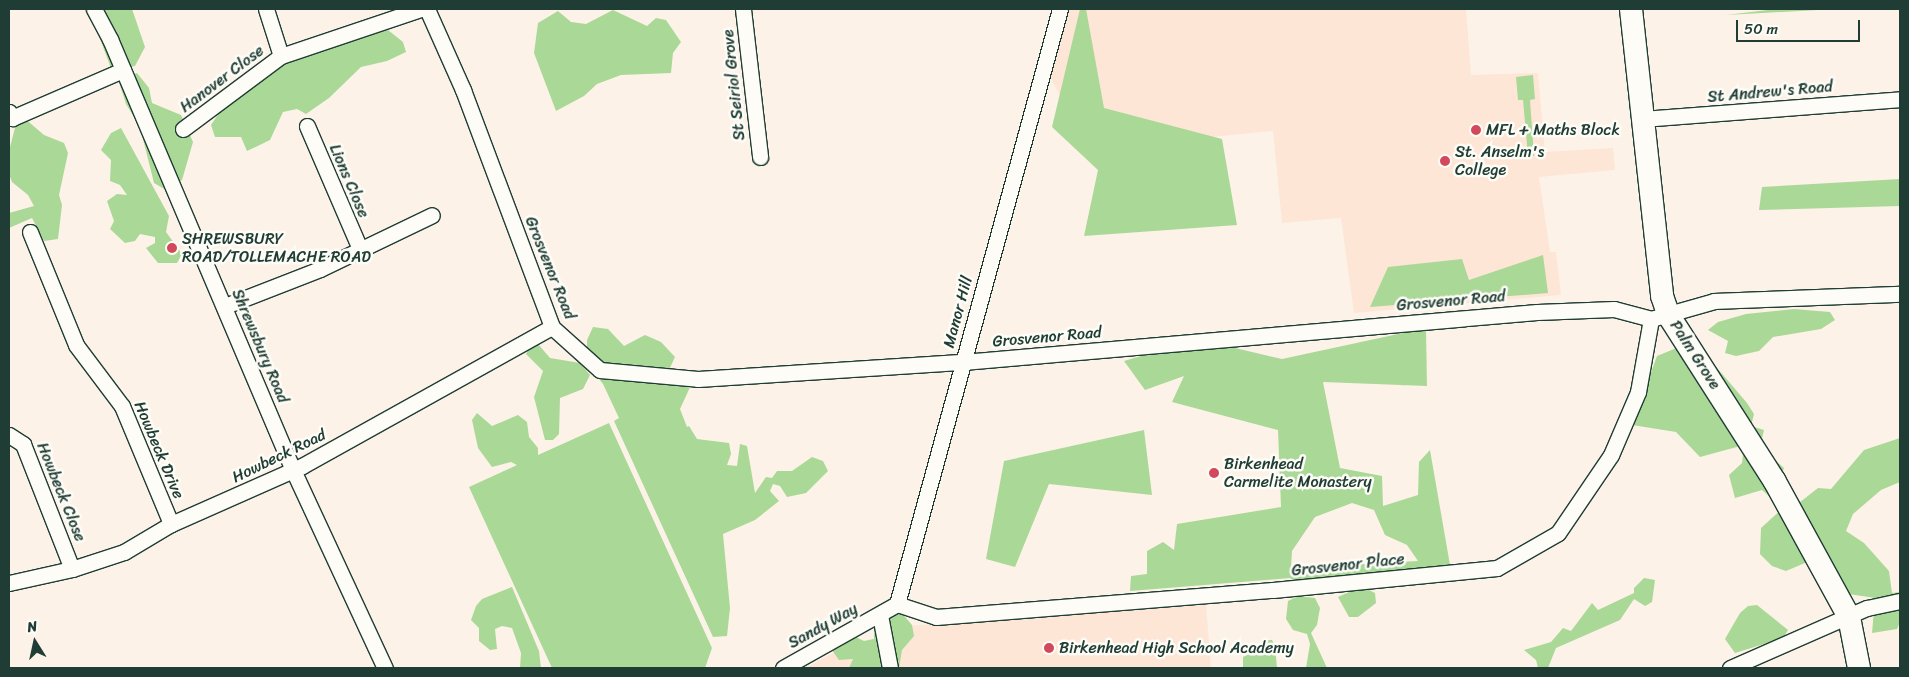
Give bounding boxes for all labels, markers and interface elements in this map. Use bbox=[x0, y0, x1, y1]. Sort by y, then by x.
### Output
scale bar bbox=[1739, 10, 1863, 42]
text: 50 m bbox=[1744, 16, 1778, 42]
street label: St Seiriol Grove bbox=[719, 28, 749, 142]
street label: Hanover Close bbox=[176, 41, 268, 117]
street label: St Andrew's Road bbox=[1706, 77, 1834, 107]
place label: MFL + Maths Block bbox=[1486, 120, 1620, 140]
marker: MFL + Maths Block bbox=[1470, 124, 1482, 136]
street label: Lions Close bbox=[325, 141, 373, 221]
place label: St. Anselm's College bbox=[1455, 142, 1546, 180]
marker: St. Anselm's College bbox=[1439, 155, 1451, 167]
street label: Grosvenor Road bbox=[521, 214, 579, 322]
place label: SHREWSBURY ROAD/TOLLEMACHE ROAD bbox=[182, 229, 371, 267]
marker: SHREWSBURY ROAD/TOLLEMACHE ROAD bbox=[166, 242, 178, 254]
street label: Manor Hill bbox=[939, 274, 977, 350]
street label: Shrewsbury Road bbox=[227, 286, 293, 406]
street label: Grosvenor Road bbox=[1396, 287, 1506, 315]
street label: Palm Grove bbox=[1665, 317, 1725, 393]
street label: Grosvenor Road bbox=[992, 323, 1102, 351]
street label: Howbeck Drive bbox=[130, 398, 188, 502]
street label: Howbeck Road bbox=[229, 425, 329, 487]
street label: Howbeck Close bbox=[32, 439, 90, 545]
place label: Birkenhead Carmelite Monastery bbox=[1224, 454, 1372, 492]
marker: Birkenhead Carmelite Monastery bbox=[1208, 467, 1220, 479]
street label: Grosvenor Place bbox=[1291, 550, 1405, 580]
street label: Sandy Way bbox=[785, 599, 861, 653]
text: N bbox=[25, 614, 39, 640]
north arrow bbox=[10, 617, 60, 667]
place label: Birkenhead High School Academy bbox=[1059, 638, 1294, 658]
marker: Birkenhead High School Academy bbox=[1043, 642, 1055, 654]

